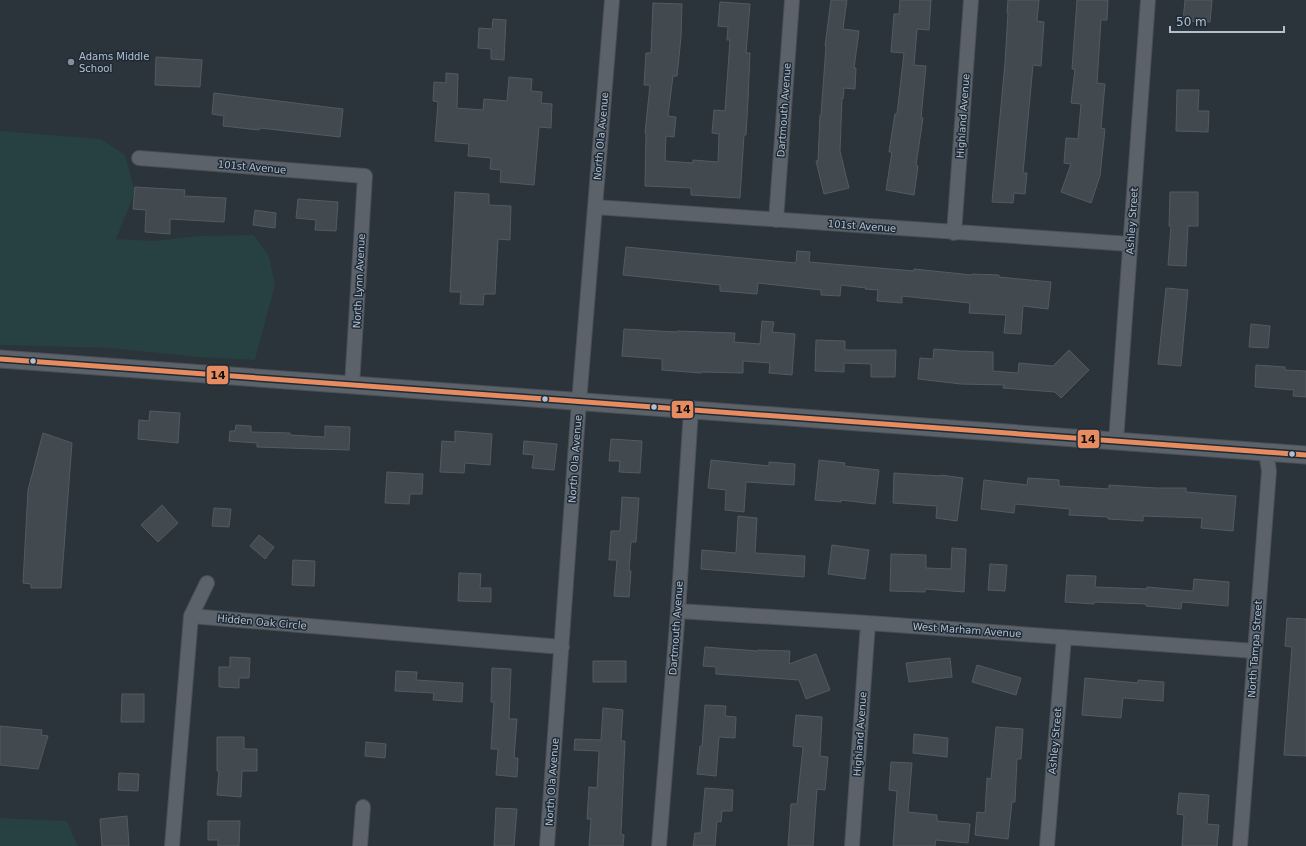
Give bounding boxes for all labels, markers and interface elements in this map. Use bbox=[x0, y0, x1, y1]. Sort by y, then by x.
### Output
scale bar bbox=[1170, 8, 1284, 34]
text: 50 m bbox=[1176, 15, 1207, 29]
place label: Adams Middle School bbox=[79, 51, 149, 74]
marker: Adams Middle School bbox=[66, 57, 76, 67]
street label: Dartmouth Avenue bbox=[775, 62, 793, 158]
street label: Highland Avenue bbox=[955, 73, 971, 159]
street label: North Ola Avenue bbox=[592, 92, 610, 180]
street label: 101st Avenue bbox=[217, 159, 287, 175]
street label: Ashley Street bbox=[1124, 187, 1140, 255]
street label: 101st Avenue bbox=[827, 218, 897, 234]
street label: North Lynn Avenue bbox=[351, 233, 367, 329]
unlabelled marker bbox=[28, 356, 38, 366]
line badge: 14 bbox=[206, 365, 229, 385]
text: 14 bbox=[210, 369, 226, 382]
unlabelled marker bbox=[540, 394, 550, 404]
line badge: 14 bbox=[671, 400, 694, 419]
unlabelled marker bbox=[649, 402, 659, 412]
text: 14 bbox=[675, 403, 691, 416]
street label: North Ola Avenue bbox=[566, 415, 584, 503]
line badge: 14 bbox=[1077, 429, 1100, 449]
text: 14 bbox=[1080, 433, 1096, 446]
unlabelled marker bbox=[1287, 449, 1297, 459]
street label: Dartmouth Avenue bbox=[667, 580, 685, 676]
street label: North Tampa Street bbox=[1246, 600, 1264, 698]
street label: Hidden Oak Circle bbox=[217, 613, 307, 631]
street label: West Marham Avenue bbox=[912, 621, 1022, 639]
street label: Highland Avenue bbox=[852, 691, 868, 777]
street label: Ashley Street bbox=[1047, 707, 1063, 775]
street label: North Ola Avenue bbox=[543, 738, 561, 826]

